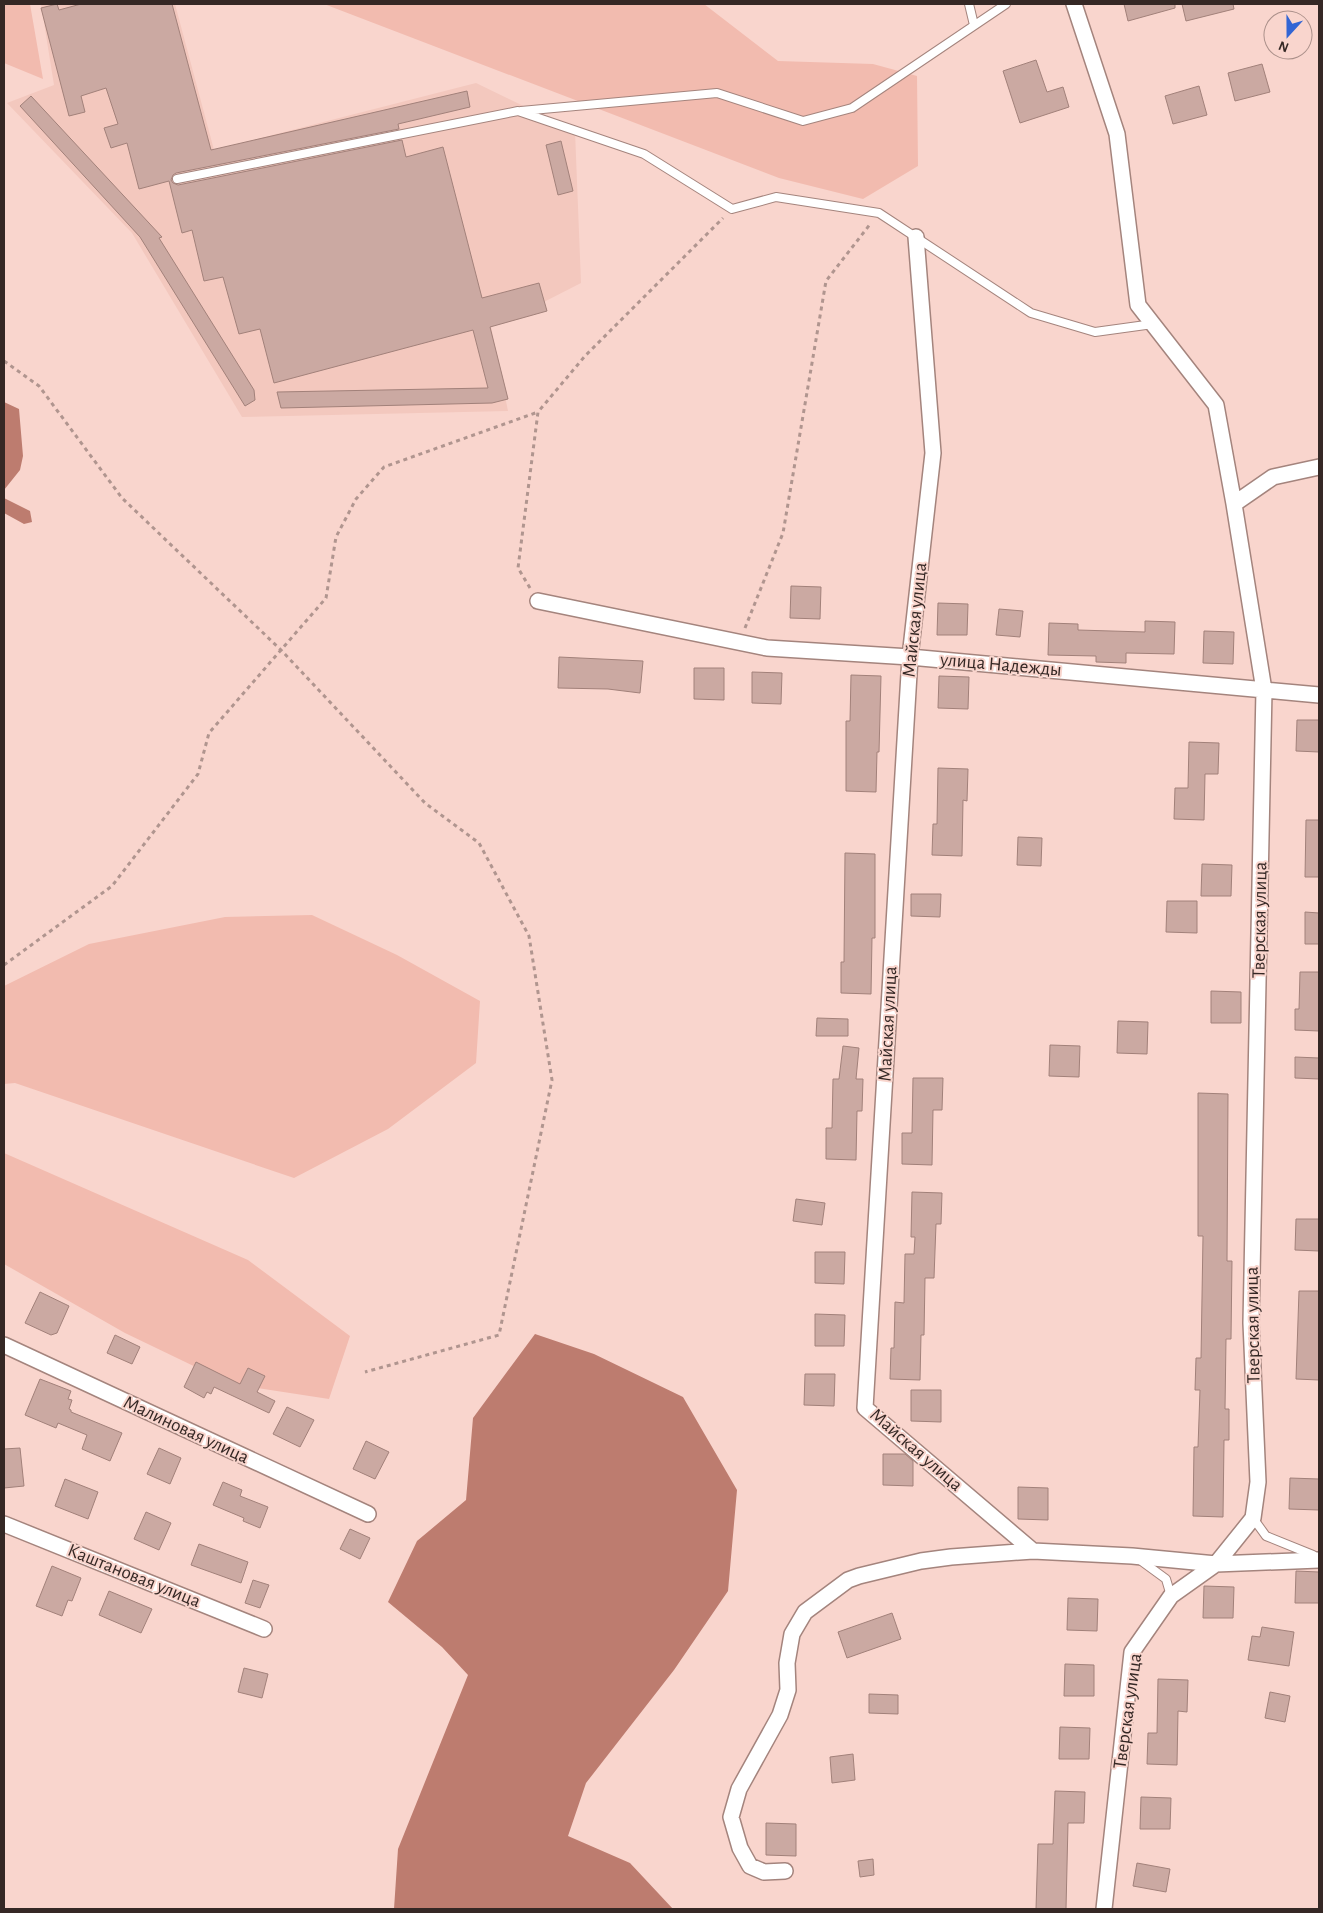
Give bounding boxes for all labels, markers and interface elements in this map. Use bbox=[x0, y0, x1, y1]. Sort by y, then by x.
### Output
north arrow bbox=[1263, 10, 1313, 60]
text: N bbox=[1277, 38, 1291, 54]
street label: Майская улица bbox=[900, 561, 931, 678]
street label: улица Надежды bbox=[938, 650, 1063, 680]
street label: Тверская улица bbox=[1249, 861, 1271, 978]
street label: Майская улица bbox=[875, 966, 901, 1082]
street label: Тверская улица bbox=[1242, 1266, 1264, 1383]
street label: Малиновая улица bbox=[120, 1393, 252, 1468]
street label: Майская улица bbox=[866, 1405, 966, 1495]
street label: Каштановая улица bbox=[65, 1541, 203, 1611]
street label: Тверская улица bbox=[1110, 1652, 1146, 1770]

